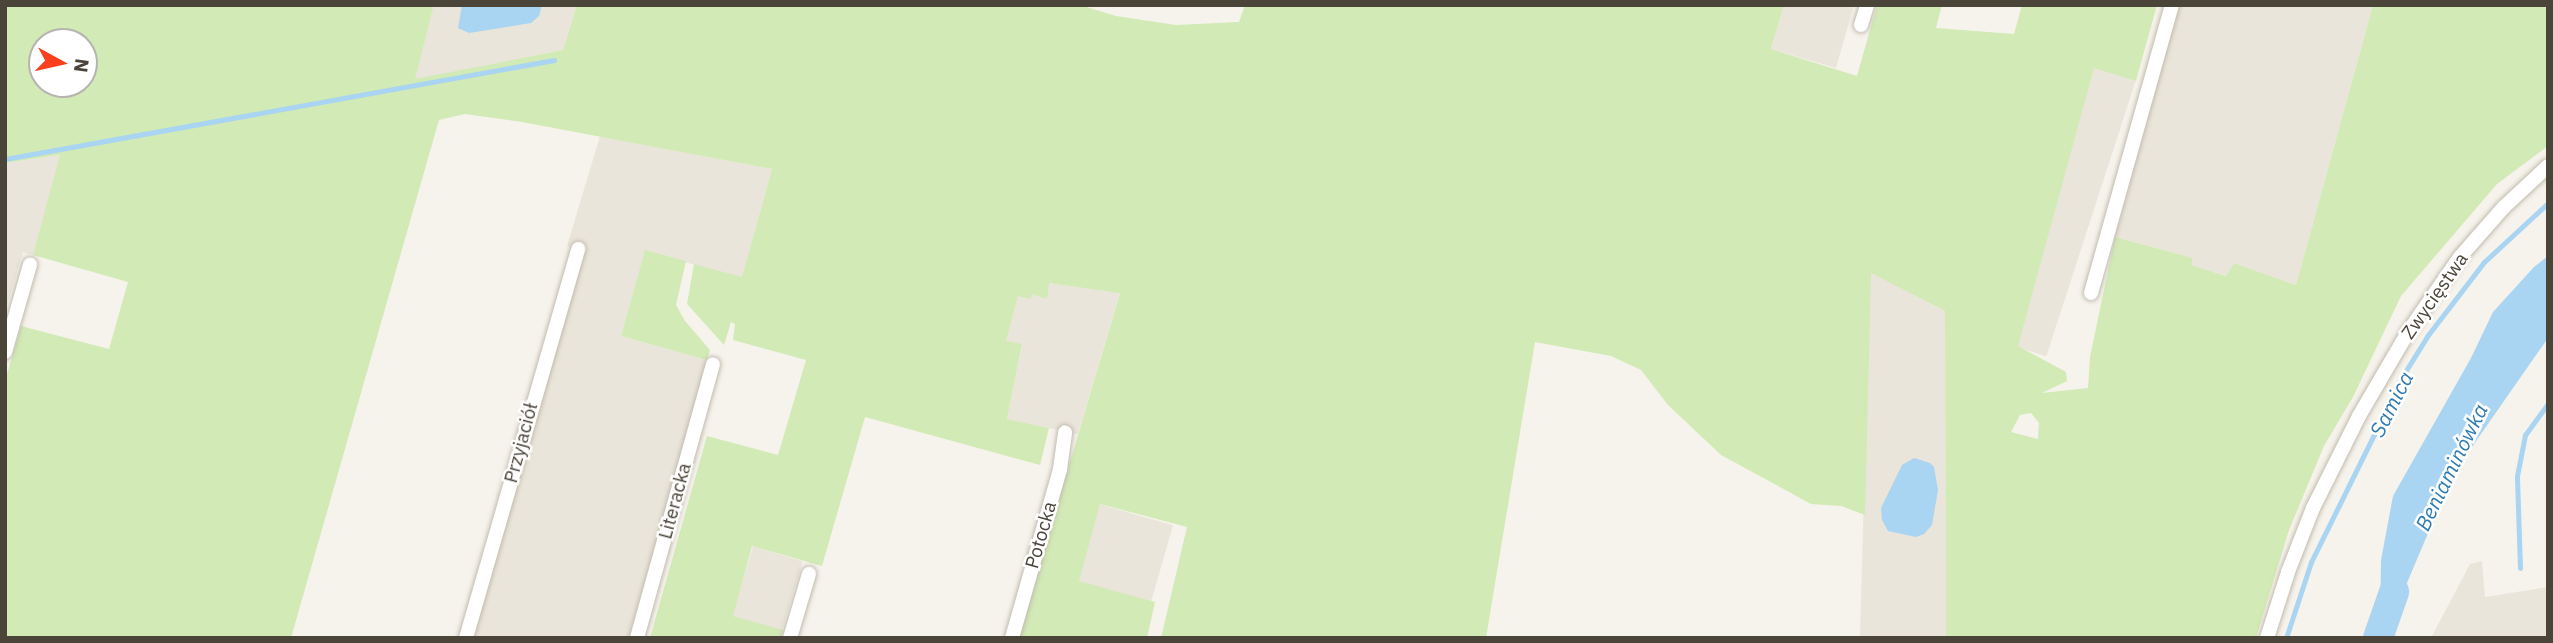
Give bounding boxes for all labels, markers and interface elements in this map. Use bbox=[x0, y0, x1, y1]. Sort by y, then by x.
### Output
north arrow bbox=[28, 28, 98, 98]
text: N bbox=[69, 57, 95, 74]
street label: Zwycięstwa bbox=[2397, 248, 2473, 344]
water label: Samica bbox=[2364, 367, 2418, 441]
water label: Beniaminówka bbox=[2409, 399, 2493, 535]
street label: Przyjaciół bbox=[499, 401, 543, 485]
street label: Literacka bbox=[654, 460, 696, 542]
street label: Potocka bbox=[1021, 499, 1061, 571]

